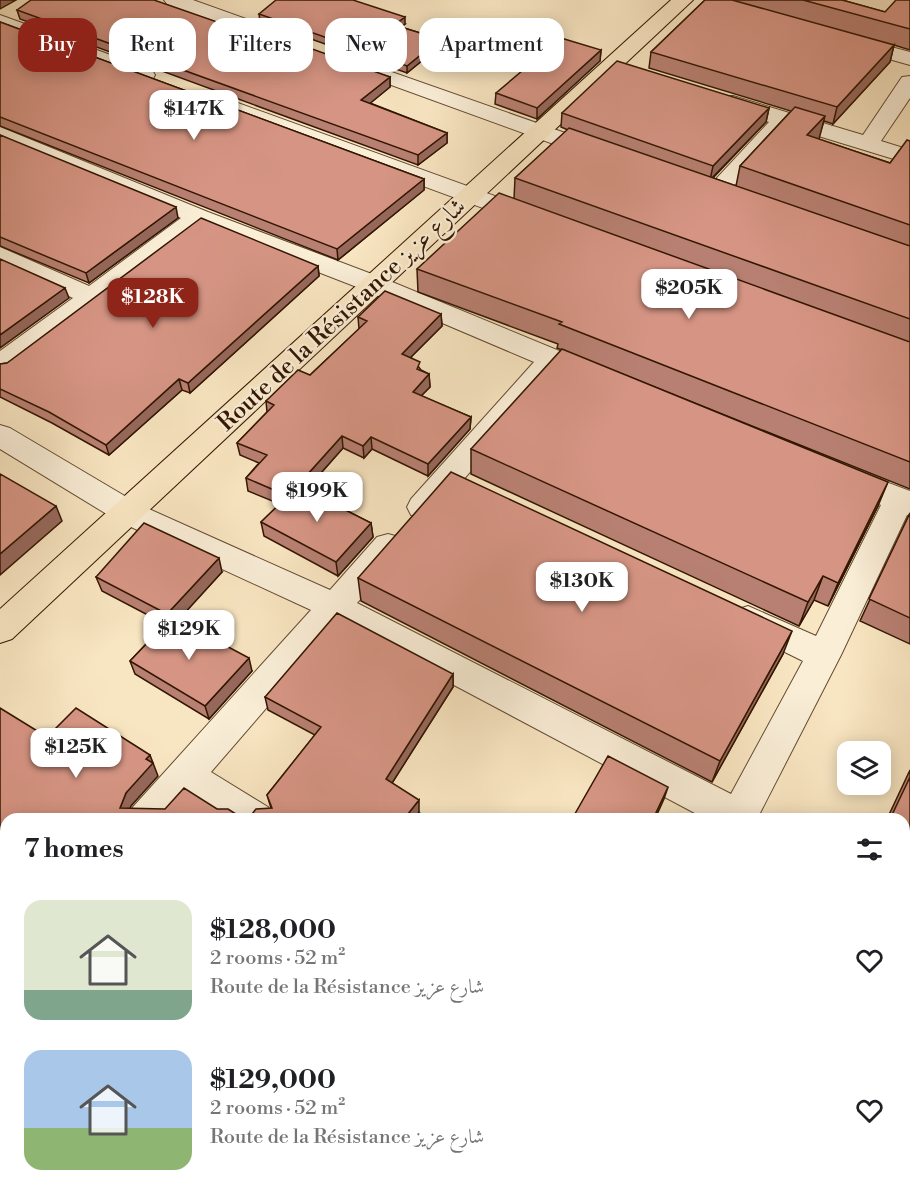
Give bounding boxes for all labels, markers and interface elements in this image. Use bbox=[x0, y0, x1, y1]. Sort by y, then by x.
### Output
chip: Buy bbox=[18, 18, 97, 72]
chip: Rent bbox=[109, 18, 196, 72]
chip: Filters bbox=[208, 18, 313, 72]
chip: New bbox=[325, 18, 407, 72]
chip: Apartment bbox=[419, 18, 564, 72]
pin: $147K bbox=[152, 90, 236, 141]
text: $147K bbox=[163, 97, 225, 122]
street label: Route de la Résistance شارع عزيز bbox=[211, 192, 475, 441]
pin: $205K bbox=[647, 269, 731, 320]
text: $205K bbox=[655, 276, 723, 301]
pin: $128K bbox=[111, 278, 195, 329]
text: $128K bbox=[121, 285, 185, 310]
pin: $199K bbox=[275, 472, 359, 523]
text: $199K bbox=[286, 479, 348, 504]
pin: $130K bbox=[540, 562, 624, 613]
text: $130K bbox=[550, 569, 614, 594]
pin: $129K bbox=[147, 610, 231, 661]
text: $129K bbox=[157, 617, 221, 642]
pin: $125K bbox=[34, 728, 118, 779]
text: $125K bbox=[45, 735, 108, 760]
map controls bbox=[837, 741, 891, 795]
button: layers bbox=[837, 741, 891, 795]
text: 7 homes bbox=[24, 833, 124, 865]
icon: filters bbox=[853, 833, 886, 866]
text: $128,000 bbox=[210, 914, 336, 946]
icon: home bbox=[72, 924, 144, 996]
icon: heart bbox=[853, 944, 886, 977]
text: 2 rooms · 52 m² bbox=[210, 946, 345, 971]
text: Route de la Résistance شارع عزيز bbox=[210, 975, 484, 1000]
text: $129,000 bbox=[210, 1064, 336, 1096]
icon: home bbox=[72, 1074, 144, 1146]
icon: heart bbox=[853, 1094, 886, 1127]
text: 2 rooms · 52 m² bbox=[210, 1096, 345, 1121]
text: Route de la Résistance شارع عزيز bbox=[210, 1125, 484, 1150]

